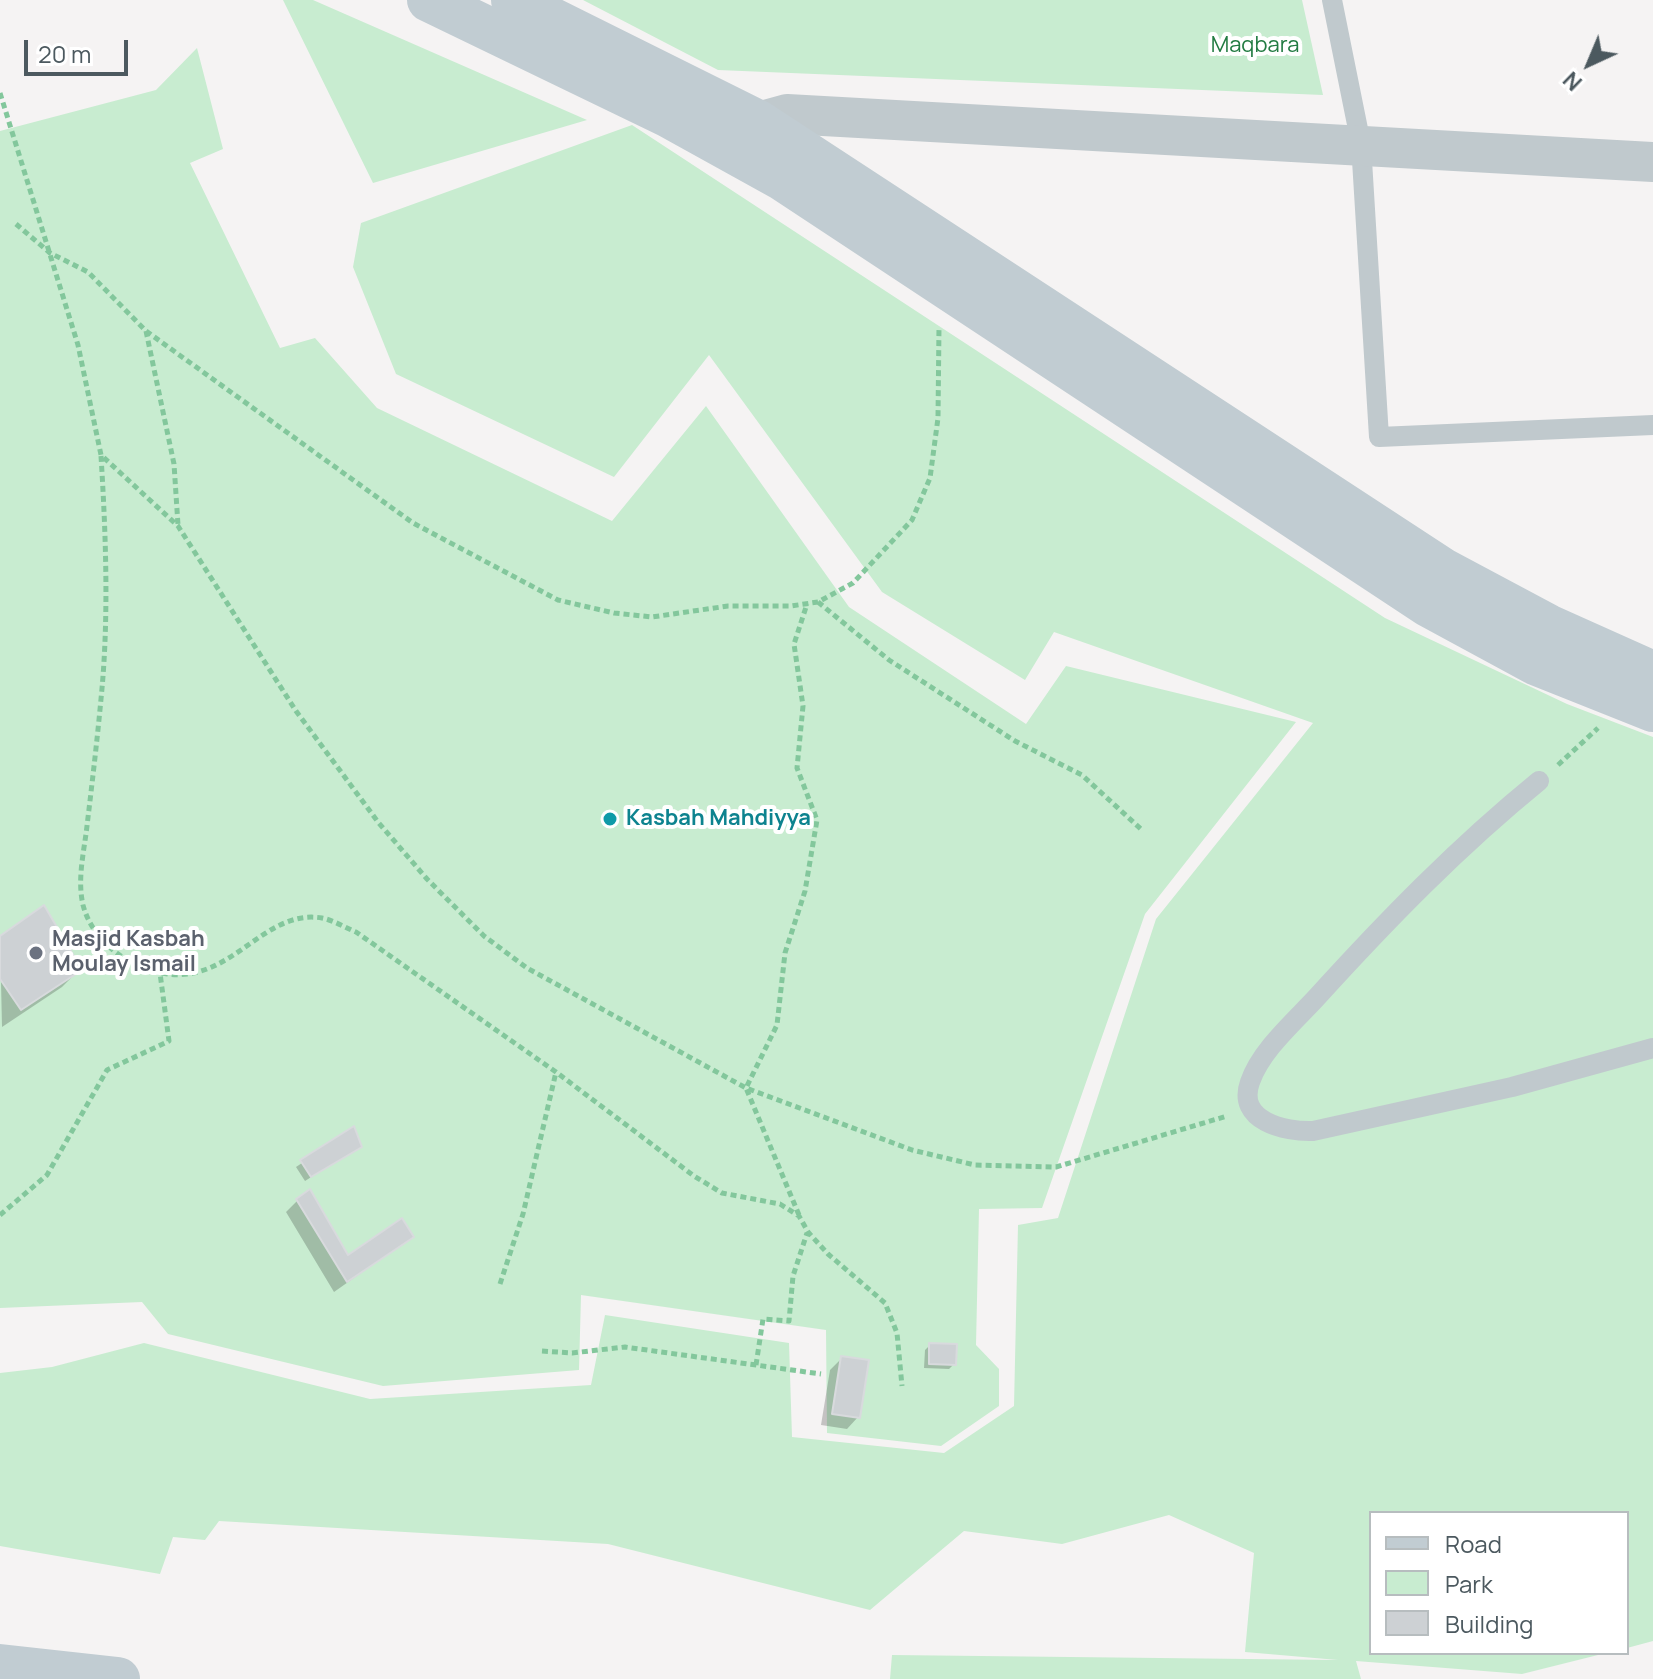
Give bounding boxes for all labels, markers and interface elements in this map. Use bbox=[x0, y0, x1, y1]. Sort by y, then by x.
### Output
scale bar bbox=[28, 24, 132, 74]
north arrow bbox=[1549, 24, 1629, 104]
park label: Maqbara bbox=[1211, 33, 1299, 59]
text: 20 m bbox=[38, 37, 91, 70]
text: N bbox=[1556, 65, 1588, 98]
place label: Kasbah Mahdiyya bbox=[626, 806, 811, 832]
marker: Kasbah Mahdiyya bbox=[601, 810, 619, 828]
place label: Masjid Kasbah Moulay Ismail bbox=[52, 927, 205, 978]
marker: Masjid Kasbah Moulay Ismail bbox=[27, 944, 45, 962]
legend bbox=[1369, 1511, 1629, 1655]
text: Road bbox=[1445, 1527, 1502, 1560]
text: Park bbox=[1445, 1567, 1493, 1600]
text: Building bbox=[1445, 1607, 1533, 1640]

